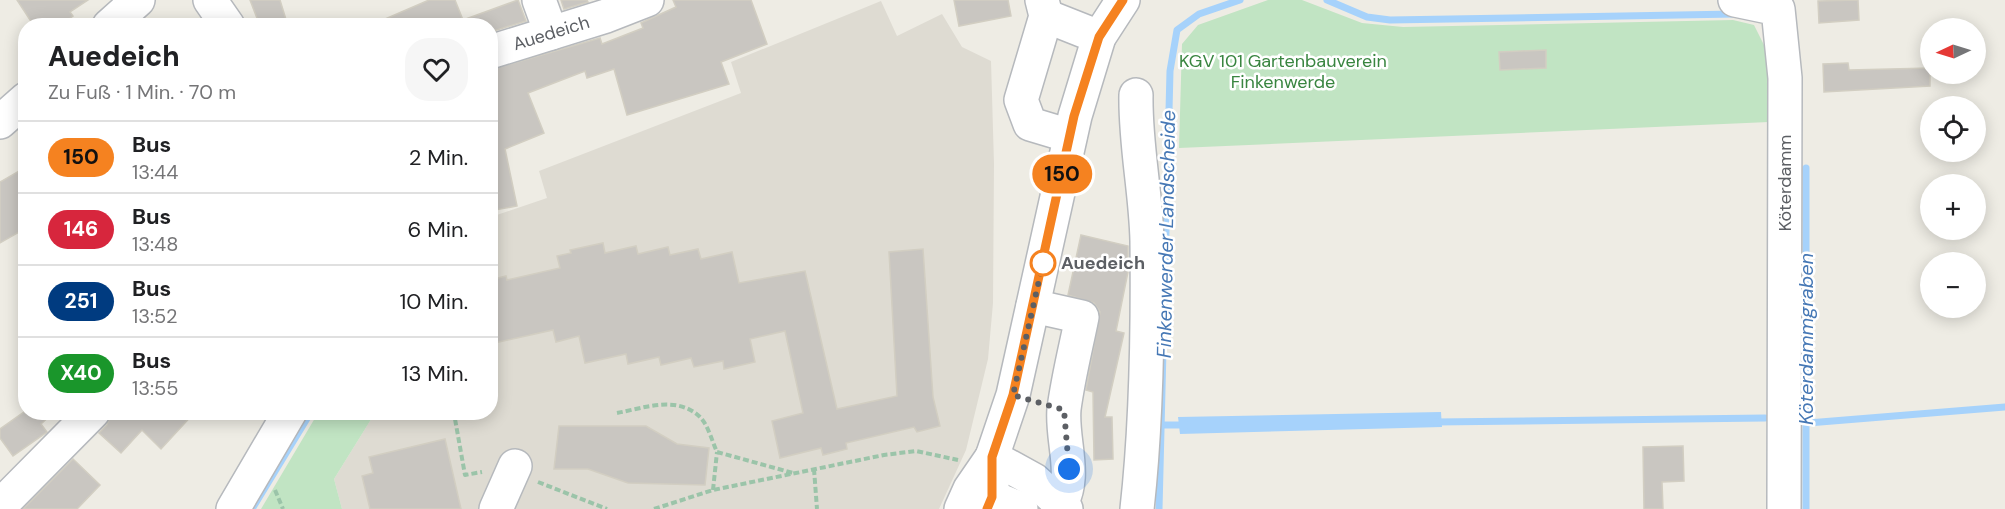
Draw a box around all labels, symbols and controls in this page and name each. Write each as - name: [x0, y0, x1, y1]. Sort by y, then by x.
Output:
- street label: Auedeich: [510, 10, 592, 56]
- north arrow: [1920, 18, 1986, 84]
- map controls: [1920, 18, 1986, 318]
- text: Auedeich: [48, 38, 180, 75]
- button: heart: [405, 38, 468, 101]
- park label: KGV 101 Gartenbauverein Finkenwerde: [1179, 49, 1387, 94]
- text: Zu Fuß · 1 Min. · 70 m: [48, 79, 236, 105]
- button: locate: [1920, 96, 1986, 162]
- water label: Finkenwerder Landscheide: [1151, 110, 1181, 358]
- text: Bus: [132, 130, 171, 159]
- street label: Köterdamm: [1773, 135, 1797, 231]
- text: 150: [63, 143, 99, 171]
- text: 2 Min.: [409, 143, 468, 172]
- line badge: 150: [1028, 154, 1096, 194]
- text: 13:44: [132, 159, 178, 185]
- text: 150: [1044, 160, 1080, 188]
- button: +: [1920, 174, 1986, 240]
- text: Bus: [132, 202, 171, 231]
- text: 146: [64, 215, 98, 243]
- text: 6 Min.: [408, 215, 468, 244]
- text: 13:48: [132, 231, 178, 257]
- marker: Auedeich: [1030, 250, 1056, 276]
- place label: Auedeich: [1061, 251, 1145, 275]
- button: −: [1920, 252, 1986, 318]
- water label: Köterdammgraben: [1793, 253, 1819, 425]
- text: Bus: [132, 274, 171, 303]
- text: 251: [65, 287, 97, 315]
- text: 10 Min.: [399, 287, 468, 316]
- text: 13:52: [132, 303, 177, 329]
- text: Bus: [132, 346, 171, 375]
- text: X40: [60, 359, 102, 387]
- text: 13 Min.: [402, 359, 468, 388]
- text: 13:55: [132, 375, 179, 401]
- your location: [1054, 454, 1084, 484]

